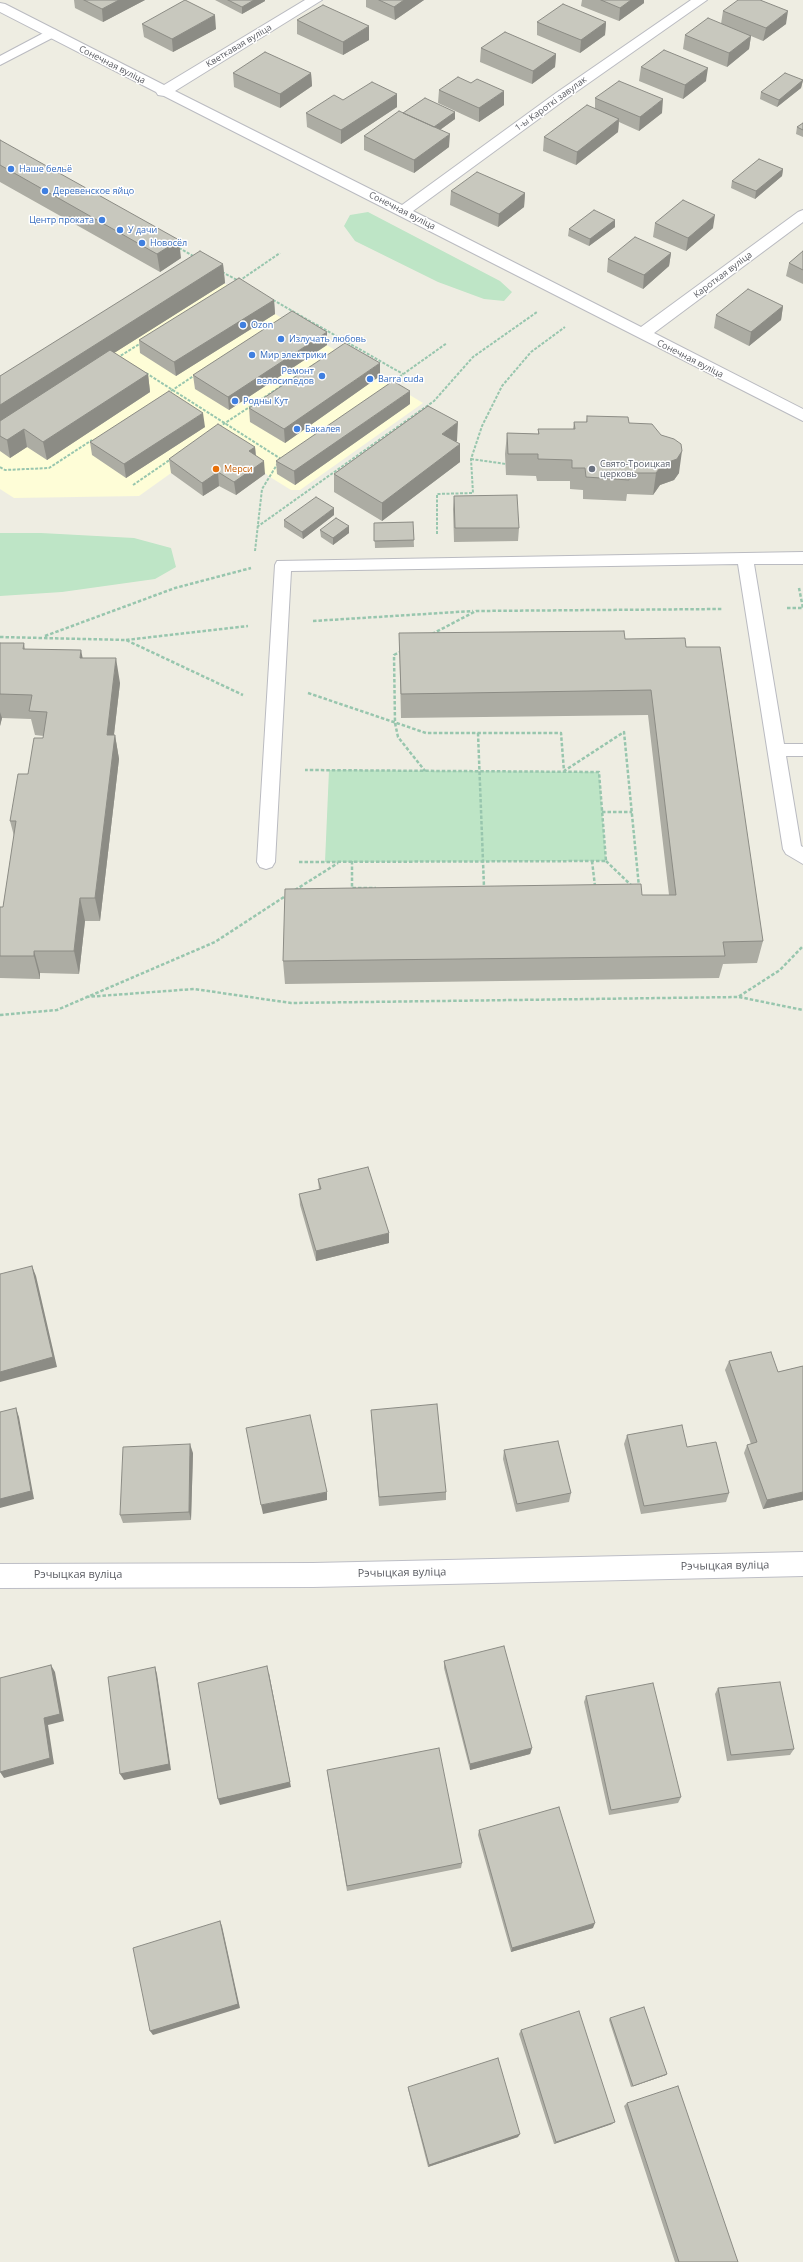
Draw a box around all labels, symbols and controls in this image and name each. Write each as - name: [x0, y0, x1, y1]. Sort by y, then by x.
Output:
- street label: Кветкавая вуліца: [204, 22, 274, 70]
- street label: Сонечная вуліца: [77, 44, 147, 86]
- street label: 1-ы Кароткі завулак: [513, 74, 589, 134]
- marker: Наше бельё: [6, 164, 16, 174]
- place label: Наше бельё: [19, 164, 72, 174]
- marker: Деревенское яйцо: [40, 186, 50, 196]
- place label: Деревенское яйцо: [53, 186, 134, 196]
- street label: Сонечная вуліца: [367, 190, 437, 232]
- place label: Центр проката: [29, 215, 94, 225]
- marker: Центр проката: [97, 215, 107, 225]
- marker: У дачи: [115, 225, 125, 235]
- place label: У дачи: [128, 225, 157, 235]
- marker: Новосёл: [137, 238, 147, 248]
- place label: Новосёл: [150, 238, 187, 248]
- street label: Кароткая вуліца: [692, 250, 754, 300]
- marker: Ozon: [238, 320, 248, 330]
- place label: Ozon: [251, 320, 273, 330]
- marker: Излучать любовь: [276, 334, 286, 344]
- place label: Излучать любовь: [289, 334, 366, 344]
- street label: Сонечная вуліца: [655, 338, 725, 380]
- marker: Мир электрики: [247, 350, 257, 360]
- place label: Мир электрики: [260, 350, 327, 360]
- place label: Ремонт велосипедов: [257, 366, 314, 387]
- marker: Ремонт велосипедов: [317, 371, 327, 381]
- marker: Barra cuda: [365, 374, 375, 384]
- place label: Barra cuda: [378, 374, 424, 384]
- marker: Родны Кут: [230, 396, 240, 406]
- place label: Родны Кут: [243, 396, 288, 406]
- marker: Бакалея: [292, 424, 302, 434]
- place label: Бакалея: [305, 424, 340, 434]
- place label: Свято-Троицкая церковь: [600, 459, 670, 480]
- marker: Мерси: [211, 464, 221, 474]
- place label: Мерси: [224, 464, 253, 474]
- marker: Свято-Троицкая церковь: [587, 464, 597, 474]
- street label: Рэчыцкая вуліца: [681, 1559, 769, 1573]
- street label: Рэчыцкая вуліца: [358, 1566, 446, 1580]
- street label: Рэчыцкая вуліца: [34, 1568, 122, 1582]

